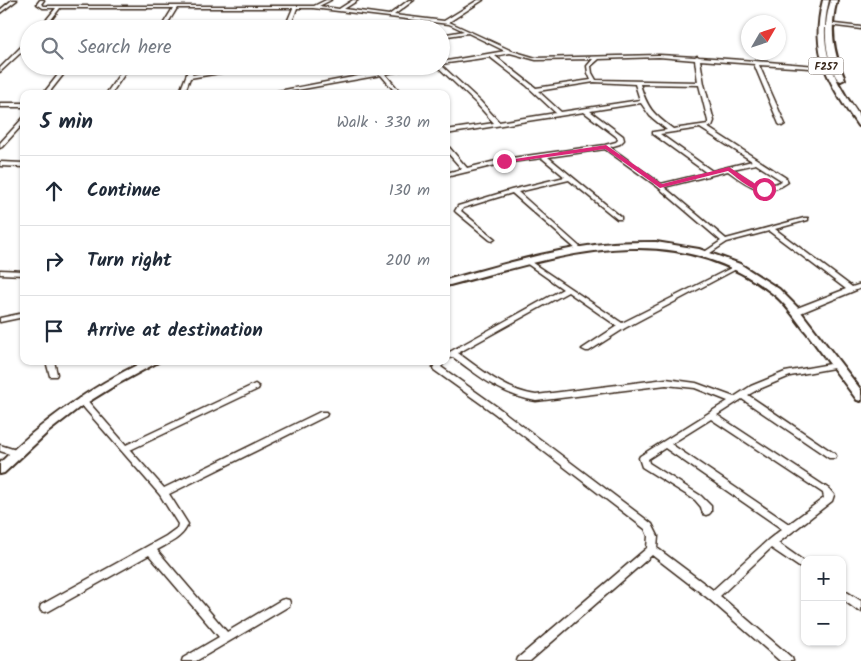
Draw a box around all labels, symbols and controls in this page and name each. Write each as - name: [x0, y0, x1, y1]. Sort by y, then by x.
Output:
- north arrow: [741, 15, 786, 60]
- search box: [20, 20, 450, 75]
- text: Search here: [78, 33, 172, 63]
- icon: search: [38, 34, 66, 62]
- road number: F257: [808, 58, 844, 74]
- text: 5 min: [40, 106, 93, 139]
- text: Walk · 330 m: [337, 110, 430, 135]
- route end: [493, 150, 516, 173]
- text: Continue: [87, 176, 160, 206]
- icon: ahead: [40, 177, 68, 205]
- text: 130 m: [389, 178, 430, 203]
- route start: [753, 178, 776, 201]
- text: Turn right: [87, 246, 172, 276]
- icon: right: [40, 247, 68, 275]
- text: 200 m: [386, 248, 430, 273]
- text: Arrive at destination: [87, 316, 263, 346]
- icon: arrive: [40, 317, 68, 345]
- map controls: [801, 556, 846, 646]
- button: +: [801, 556, 846, 601]
- button: −: [801, 601, 846, 646]

